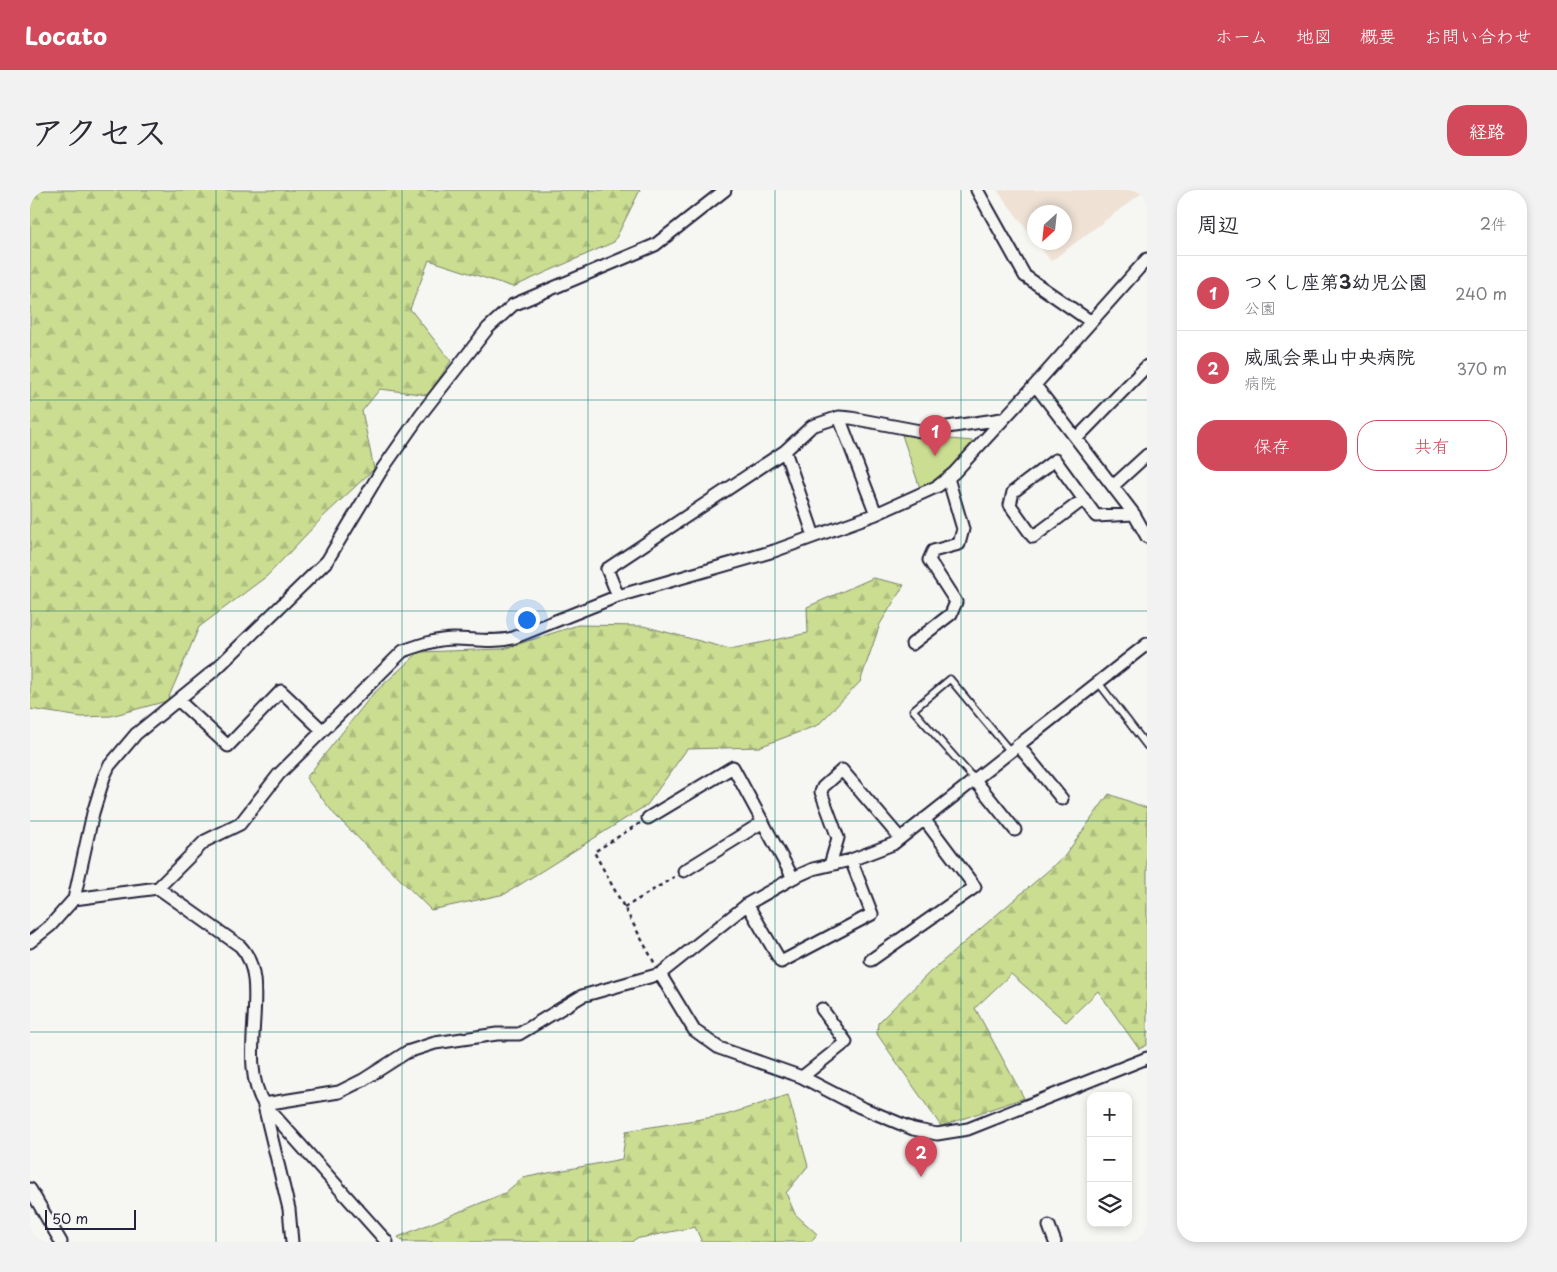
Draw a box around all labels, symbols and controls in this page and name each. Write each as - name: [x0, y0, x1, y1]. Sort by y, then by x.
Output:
- text: Locato: [25, 17, 107, 53]
- text: ホーム: [1215, 22, 1268, 49]
- text: 地図: [1296, 22, 1332, 49]
- text: 概要: [1360, 22, 1396, 49]
- text: お問い合わせ: [1424, 22, 1532, 49]
- text: アクセス: [30, 104, 168, 157]
- button: 経路: [1447, 105, 1527, 156]
- north arrow: [1027, 205, 1072, 250]
- text: 周辺: [1197, 207, 1239, 239]
- text: 2件: [1480, 211, 1507, 235]
- text: つくし座第3幼児公園: [1244, 267, 1427, 295]
- text: 1: [1209, 281, 1217, 305]
- text: 240 m: [1455, 281, 1507, 305]
- text: 公園: [1244, 295, 1276, 319]
- text: 威風会栗山中央病院: [1244, 342, 1415, 370]
- text: 2: [1207, 356, 1219, 380]
- text: 370 m: [1457, 356, 1507, 380]
- text: 病院: [1244, 370, 1276, 394]
- pin: 1: [919, 415, 951, 456]
- button: 保存: [1197, 420, 1347, 471]
- button: 共有: [1357, 420, 1507, 471]
- your location: [514, 607, 540, 633]
- map controls: [1087, 1092, 1132, 1227]
- button: +: [1087, 1092, 1132, 1137]
- pin: 2: [905, 1136, 937, 1177]
- button: −: [1087, 1137, 1132, 1182]
- button: layers: [1087, 1182, 1132, 1227]
- scale bar: [45, 1207, 136, 1230]
- text: 50 m: [52, 1208, 88, 1229]

